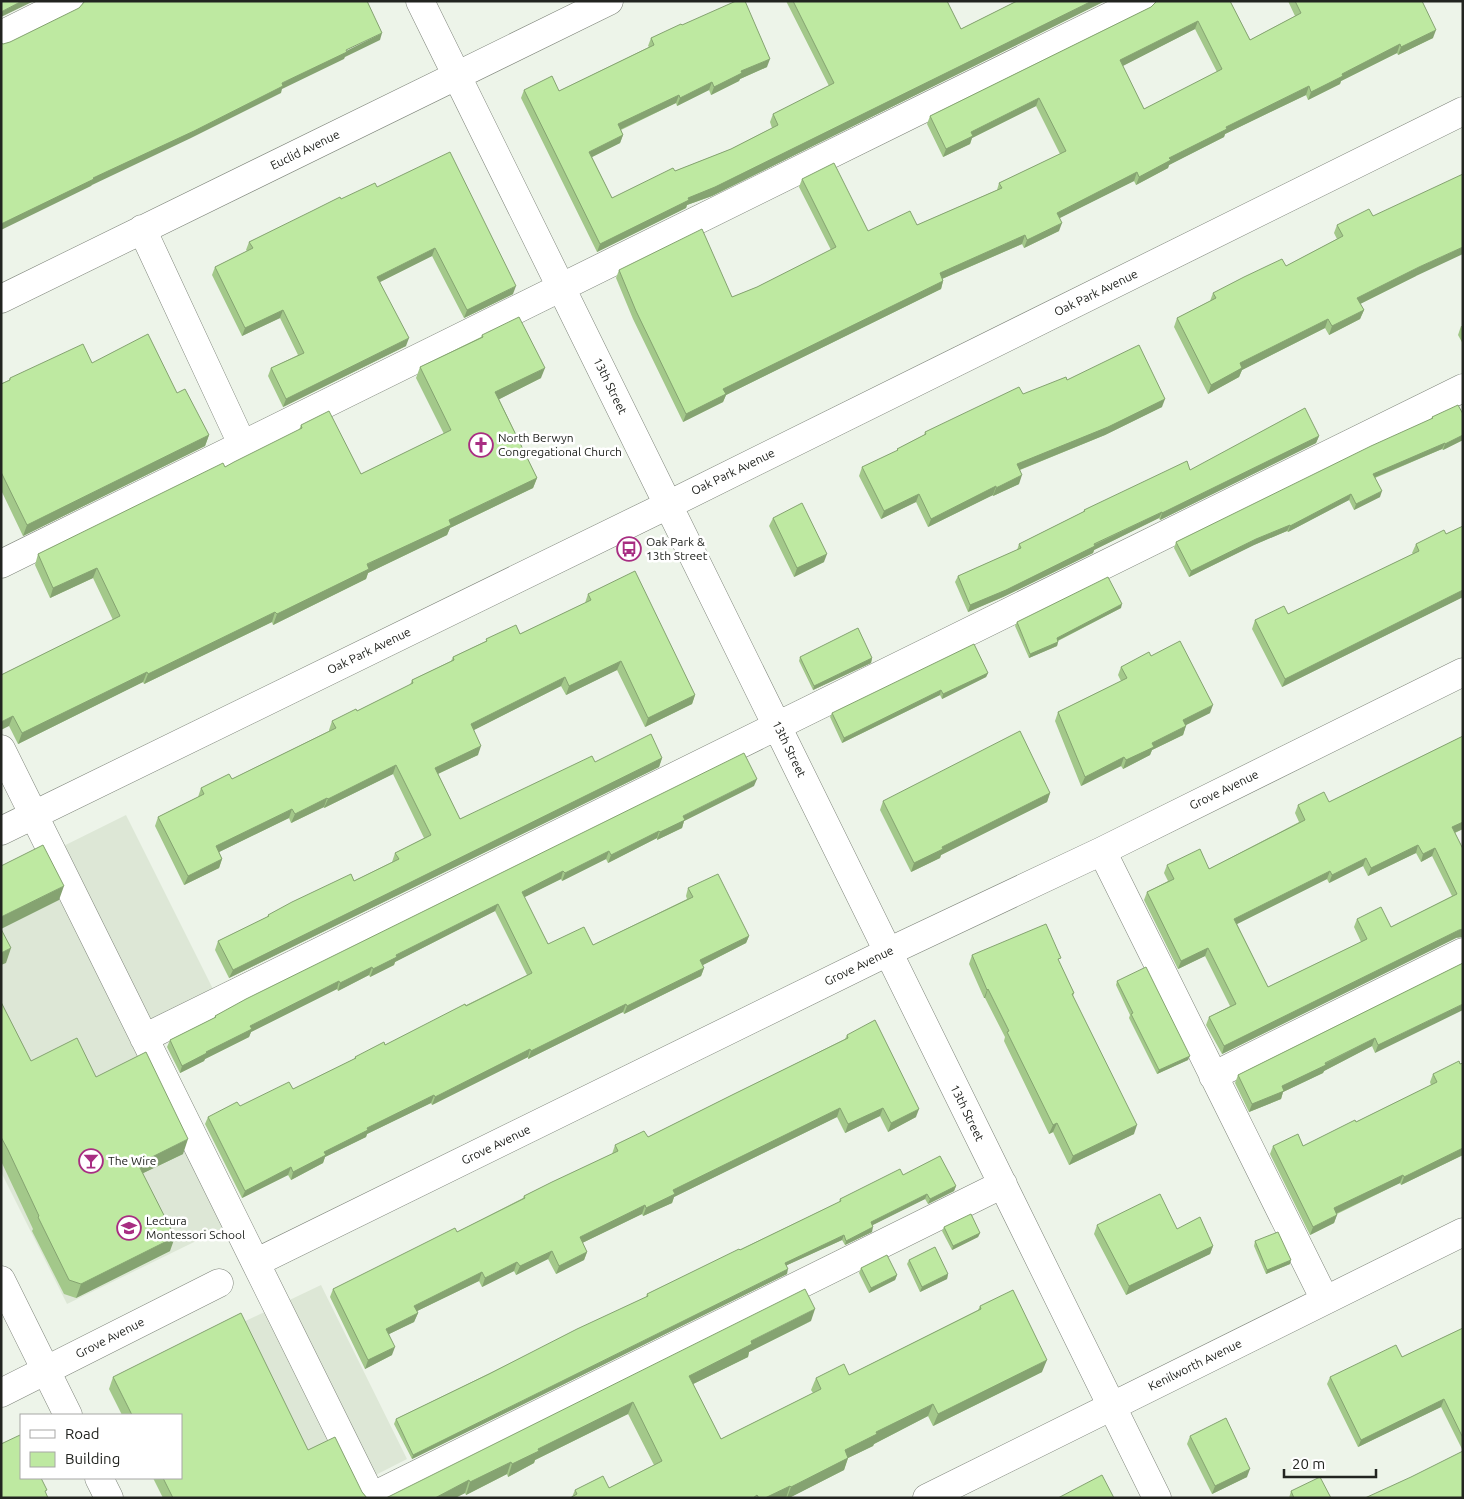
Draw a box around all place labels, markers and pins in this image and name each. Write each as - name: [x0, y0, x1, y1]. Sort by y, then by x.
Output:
- place label: North Berwyn Congregational Church: [498, 431, 622, 458]
- church icon: North Berwyn Congregational Church: [468, 432, 494, 458]
- place label: Oak Park & 13th Street: [646, 535, 708, 562]
- bus stop icon: Oak Park & 13th Street: [616, 536, 642, 562]
- bar icon: The Wire: [78, 1148, 104, 1174]
- place label: The Wire: [108, 1154, 156, 1167]
- place label: Lectura Montessori School: [146, 1214, 245, 1241]
- school or university icon: Lectura Montessori School: [116, 1215, 142, 1241]

